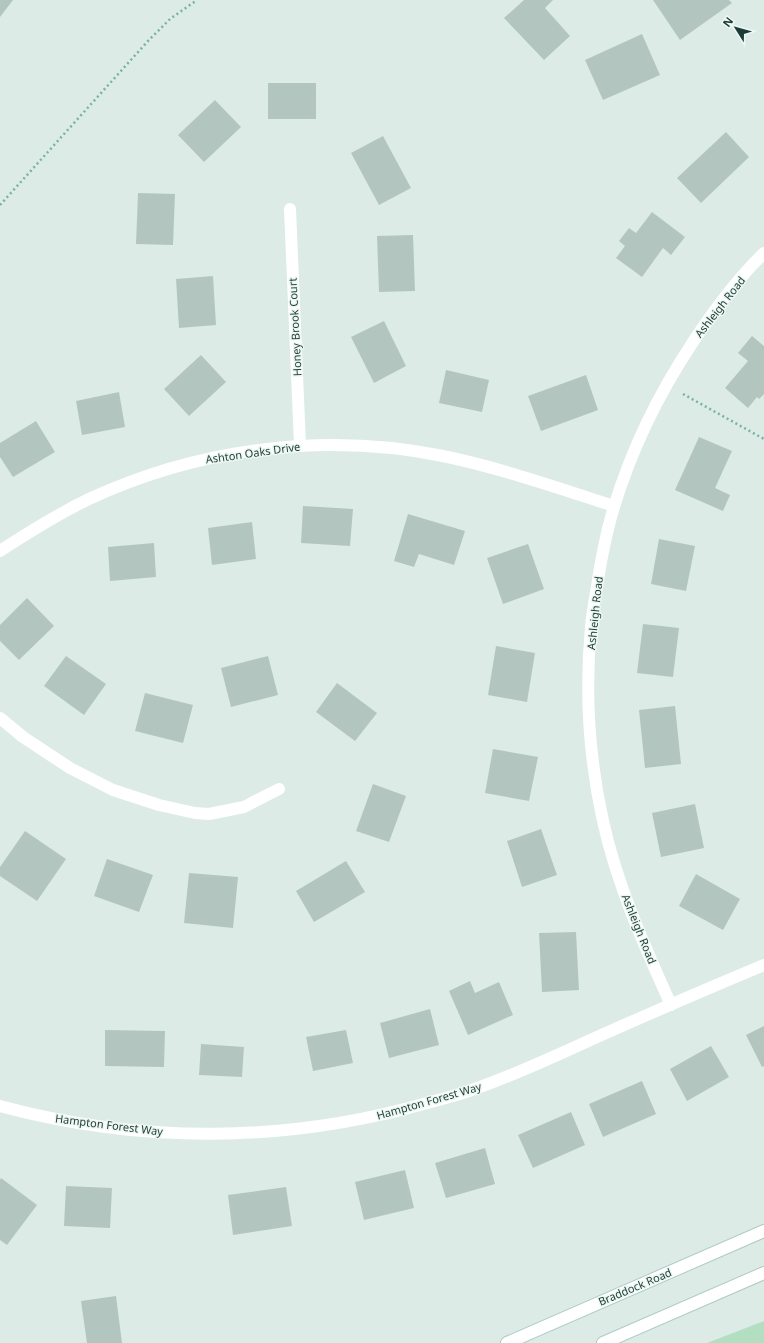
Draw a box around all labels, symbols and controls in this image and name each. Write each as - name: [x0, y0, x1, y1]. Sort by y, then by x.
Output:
- north arrow: [716, 8, 756, 48]
- text: N: [719, 14, 736, 30]
- street label: Ashleigh Road: [691, 273, 748, 340]
- street label: Honey Brook Court: [284, 277, 305, 377]
- street label: Ashton Oaks Drive: [205, 438, 301, 467]
- street label: Ashleigh Road: [583, 575, 606, 650]
- street label: Ashleigh Road: [619, 892, 660, 966]
- street label: Hampton Forest Way: [375, 1078, 483, 1123]
- street label: Hampton Forest Way: [54, 1110, 164, 1139]
- street label: Braddock Road: [596, 1264, 674, 1309]

